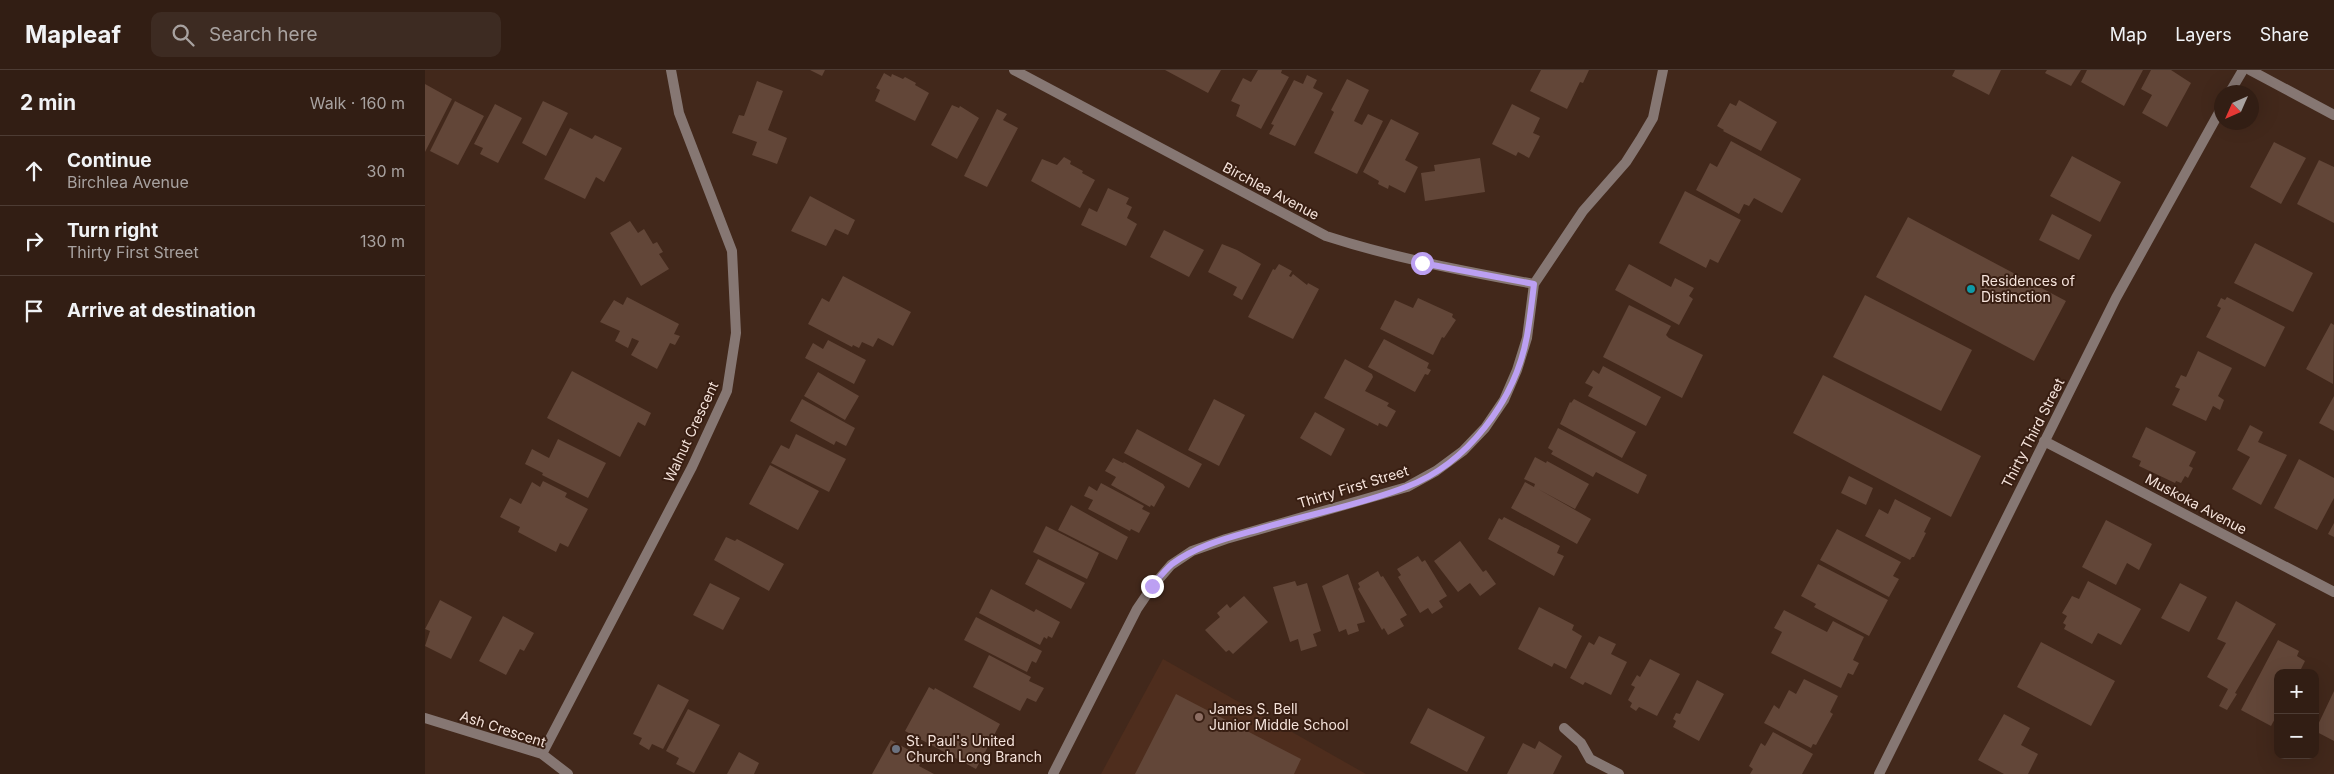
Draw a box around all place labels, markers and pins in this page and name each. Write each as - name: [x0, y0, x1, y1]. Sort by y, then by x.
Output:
- place label: Residences of Distinction: [1981, 272, 2075, 305]
- marker: Residences of Distinction: [1965, 283, 1977, 295]
- place label: James S. Bell Junior Middle School: [1209, 700, 1349, 733]
- marker: James S. Bell Junior Middle School: [1193, 711, 1205, 723]
- place label: St. Paul's United Church Long Branch: [906, 732, 1042, 765]
- marker: St. Paul's United Church Long Branch: [890, 743, 902, 755]

